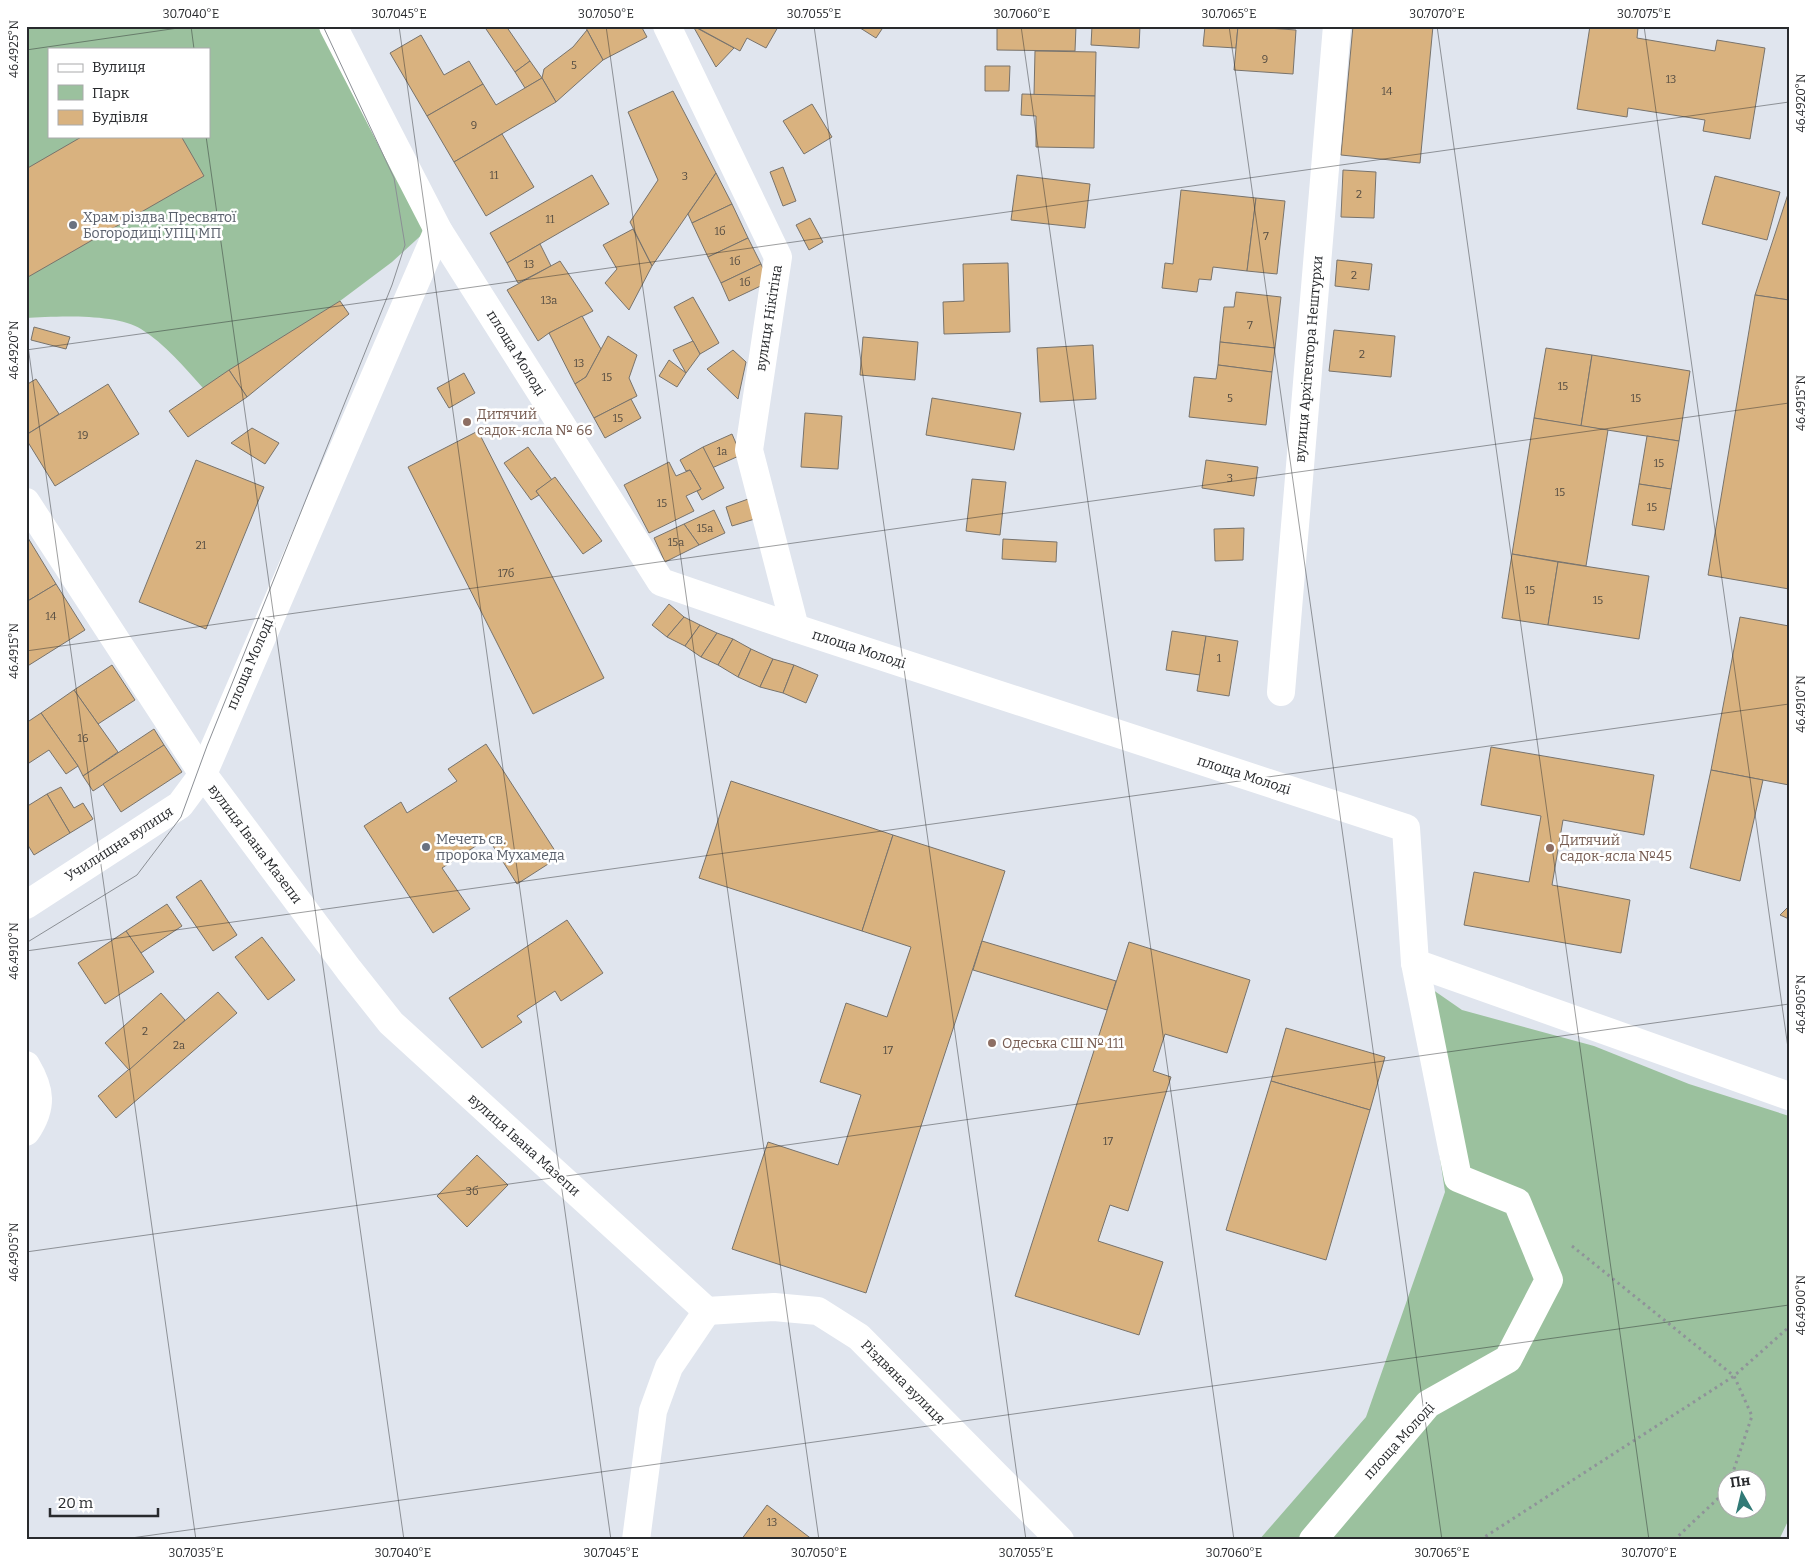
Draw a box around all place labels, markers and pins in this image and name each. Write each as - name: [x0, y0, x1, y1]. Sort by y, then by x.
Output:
- place label: Храм різдва Пресвятої Богородиці УПЦ МП: [83, 209, 236, 242]
- marker: Храм різдва Пресвятої Богородиці УПЦ МП: [67, 219, 79, 231]
- place label: Дитячий садок-ясла № 66: [477, 406, 592, 439]
- marker: Дитячий садок-ясла № 66: [461, 416, 473, 428]
- place label: Мечеть св. пророка Мухамеда: [436, 831, 565, 864]
- place label: Дитячий садок-ясла №45: [1560, 832, 1672, 865]
- marker: Мечеть св. пророка Мухамеда: [420, 841, 432, 853]
- marker: Дитячий садок-ясла №45: [1544, 842, 1556, 854]
- place label: Одеська СШ № 111: [1002, 1035, 1124, 1052]
- marker: Одеська СШ № 111: [986, 1037, 998, 1049]

